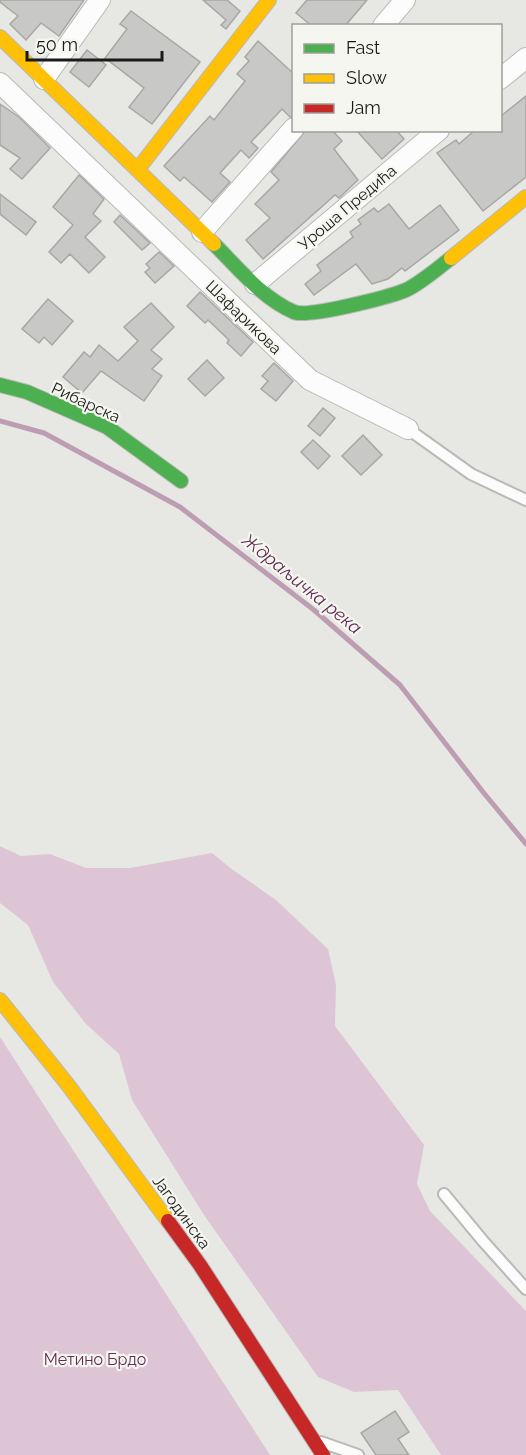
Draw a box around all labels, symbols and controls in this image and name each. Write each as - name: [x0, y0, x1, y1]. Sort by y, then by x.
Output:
- scale bar: [27, 24, 162, 62]
- legend: [292, 24, 502, 132]
- text: 50 m: [36, 34, 78, 55]
- text: Fast: [346, 37, 380, 58]
- text: Slow: [346, 67, 387, 88]
- text: Jam: [346, 97, 381, 118]
- street label: Уроша Предића: [294, 161, 400, 254]
- street label: Шафарикова: [202, 277, 285, 358]
- street label: Рибарска: [48, 378, 123, 427]
- water label: Ждраљичка река: [238, 529, 366, 638]
- street label: Јагодинска: [149, 1172, 215, 1253]
- park label: Метино Брдо: [44, 1350, 146, 1369]

